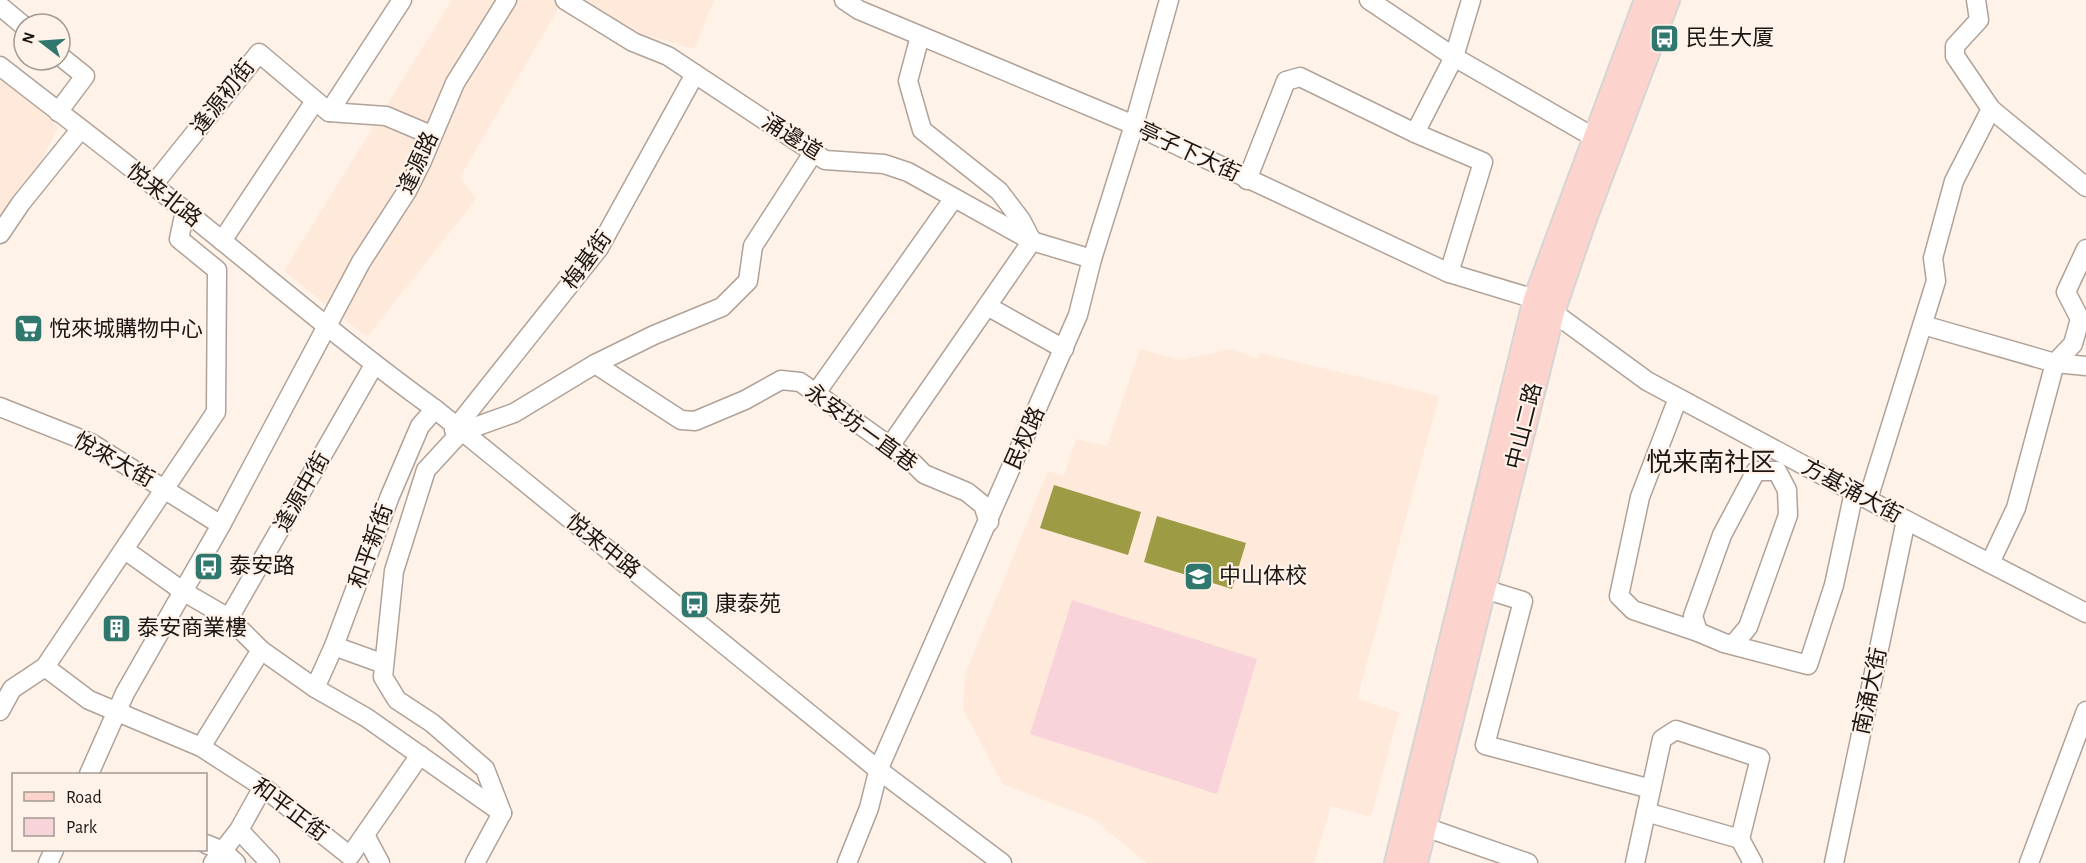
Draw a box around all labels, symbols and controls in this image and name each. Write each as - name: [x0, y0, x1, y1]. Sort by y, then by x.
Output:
- north arrow: [12, 12, 72, 72]
- bus stop icon: 民生大厦: [1649, 22, 1681, 54]
- place label: 民生大厦: [1686, 26, 1774, 49]
- text: N: [19, 30, 38, 46]
- street label: 逢源初街: [186, 55, 259, 138]
- street label: 涌邊道: [758, 109, 826, 164]
- street label: 亭子下大街: [1134, 118, 1244, 185]
- street label: 逢源路: [393, 128, 442, 198]
- street label: 悦来北路: [123, 158, 206, 231]
- street label: 梅基街: [558, 226, 615, 293]
- supermarket icon: 悅來城購物中心: [12, 313, 44, 345]
- place label: 悅來城購物中心: [49, 317, 203, 340]
- street label: 永安坊一直巷: [801, 379, 921, 476]
- street label: 中山二路: [1502, 380, 1545, 471]
- street label: 民权路: [1001, 403, 1048, 473]
- street label: 悅來大街: [70, 428, 158, 491]
- street label: 逢源中街: [270, 448, 334, 536]
- district label: 悦来南社区: [1646, 448, 1776, 476]
- street label: 方基涌大街: [1798, 455, 1906, 527]
- street label: 和平新街: [345, 501, 396, 591]
- street label: 悦来中路: [562, 509, 645, 582]
- bus stop icon: 泰安路: [192, 550, 224, 582]
- place label: 泰安路: [229, 554, 295, 577]
- school or university icon: 中山体校: [1182, 560, 1214, 592]
- place label: 中山体校: [1219, 564, 1307, 587]
- bus stop icon: 康泰苑: [678, 588, 710, 620]
- place label: 康泰苑: [715, 592, 781, 615]
- building icon: 泰安商業樓: [100, 612, 132, 644]
- place label: 泰安商業樓: [137, 616, 247, 639]
- street label: 南涌大街: [1849, 645, 1890, 736]
- legend: [12, 773, 207, 851]
- street label: 和平正街: [248, 774, 332, 845]
- text: Road: [66, 789, 102, 807]
- text: Park: [66, 819, 98, 837]

